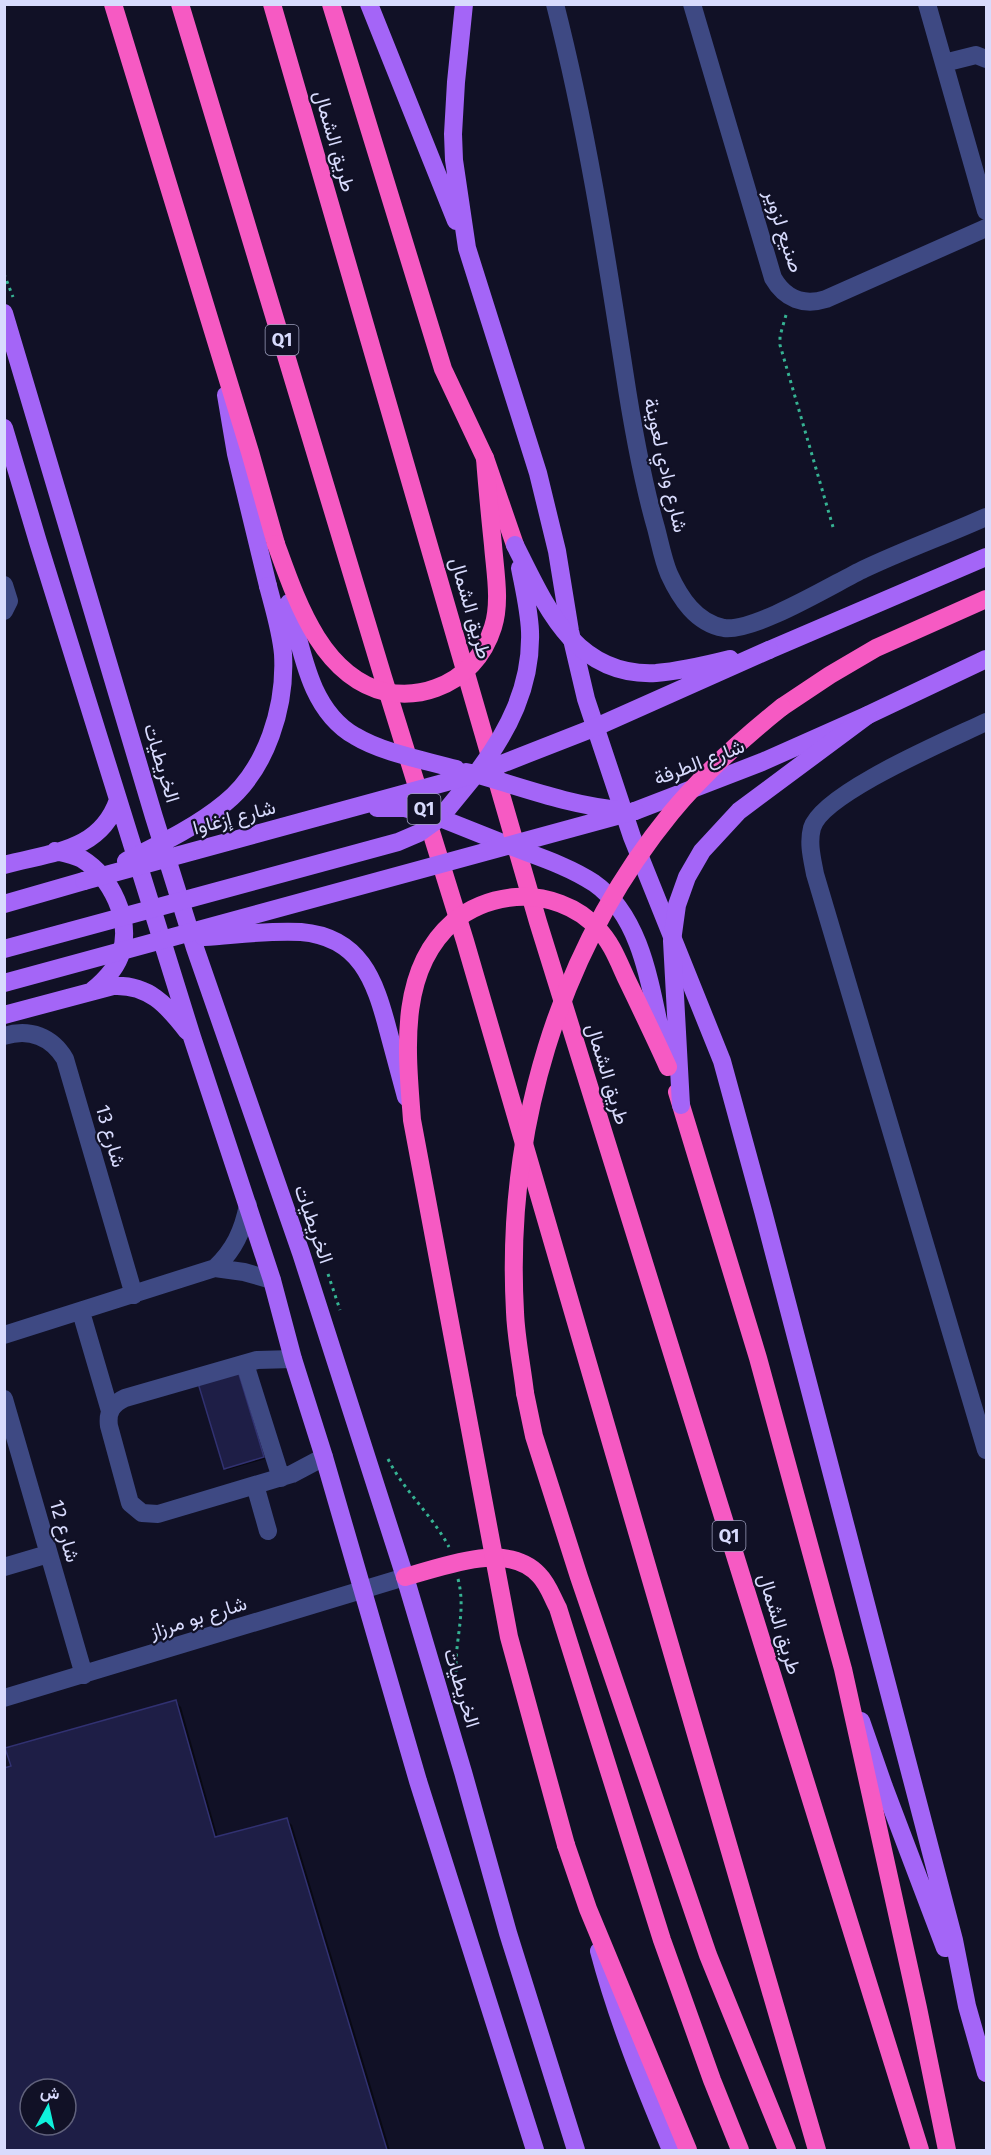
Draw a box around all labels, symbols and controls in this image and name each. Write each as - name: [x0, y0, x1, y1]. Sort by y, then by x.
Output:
- street label: طريق الشمال: [308, 87, 361, 195]
- street label: صنيع لزوير: [757, 186, 809, 276]
- road number: Q1: [266, 325, 298, 355]
- street label: شارع وادي لعوينة: [634, 395, 693, 536]
- street label: طريق الشمال: [444, 554, 497, 662]
- street label: الخريطيات: [138, 721, 185, 806]
- street label: شارع الطرفة: [650, 734, 749, 792]
- street label: شارع إزغاوا: [190, 794, 279, 841]
- road number: Q1: [408, 794, 440, 824]
- street label: طريق الشمال: [580, 1021, 635, 1128]
- street label: شارع 13: [89, 1102, 131, 1171]
- street label: الخريطيات: [288, 1182, 339, 1267]
- street label: شارع 12: [43, 1497, 85, 1566]
- road number: Q1: [712, 1521, 746, 1551]
- street label: طريق الشمال: [752, 1571, 807, 1678]
- street label: شارع بو مرزاز: [145, 1591, 250, 1645]
- street label: الخريطيات: [438, 1646, 485, 1731]
- north arrow: [18, 2077, 78, 2137]
- text: ش: [39, 2082, 61, 2103]

